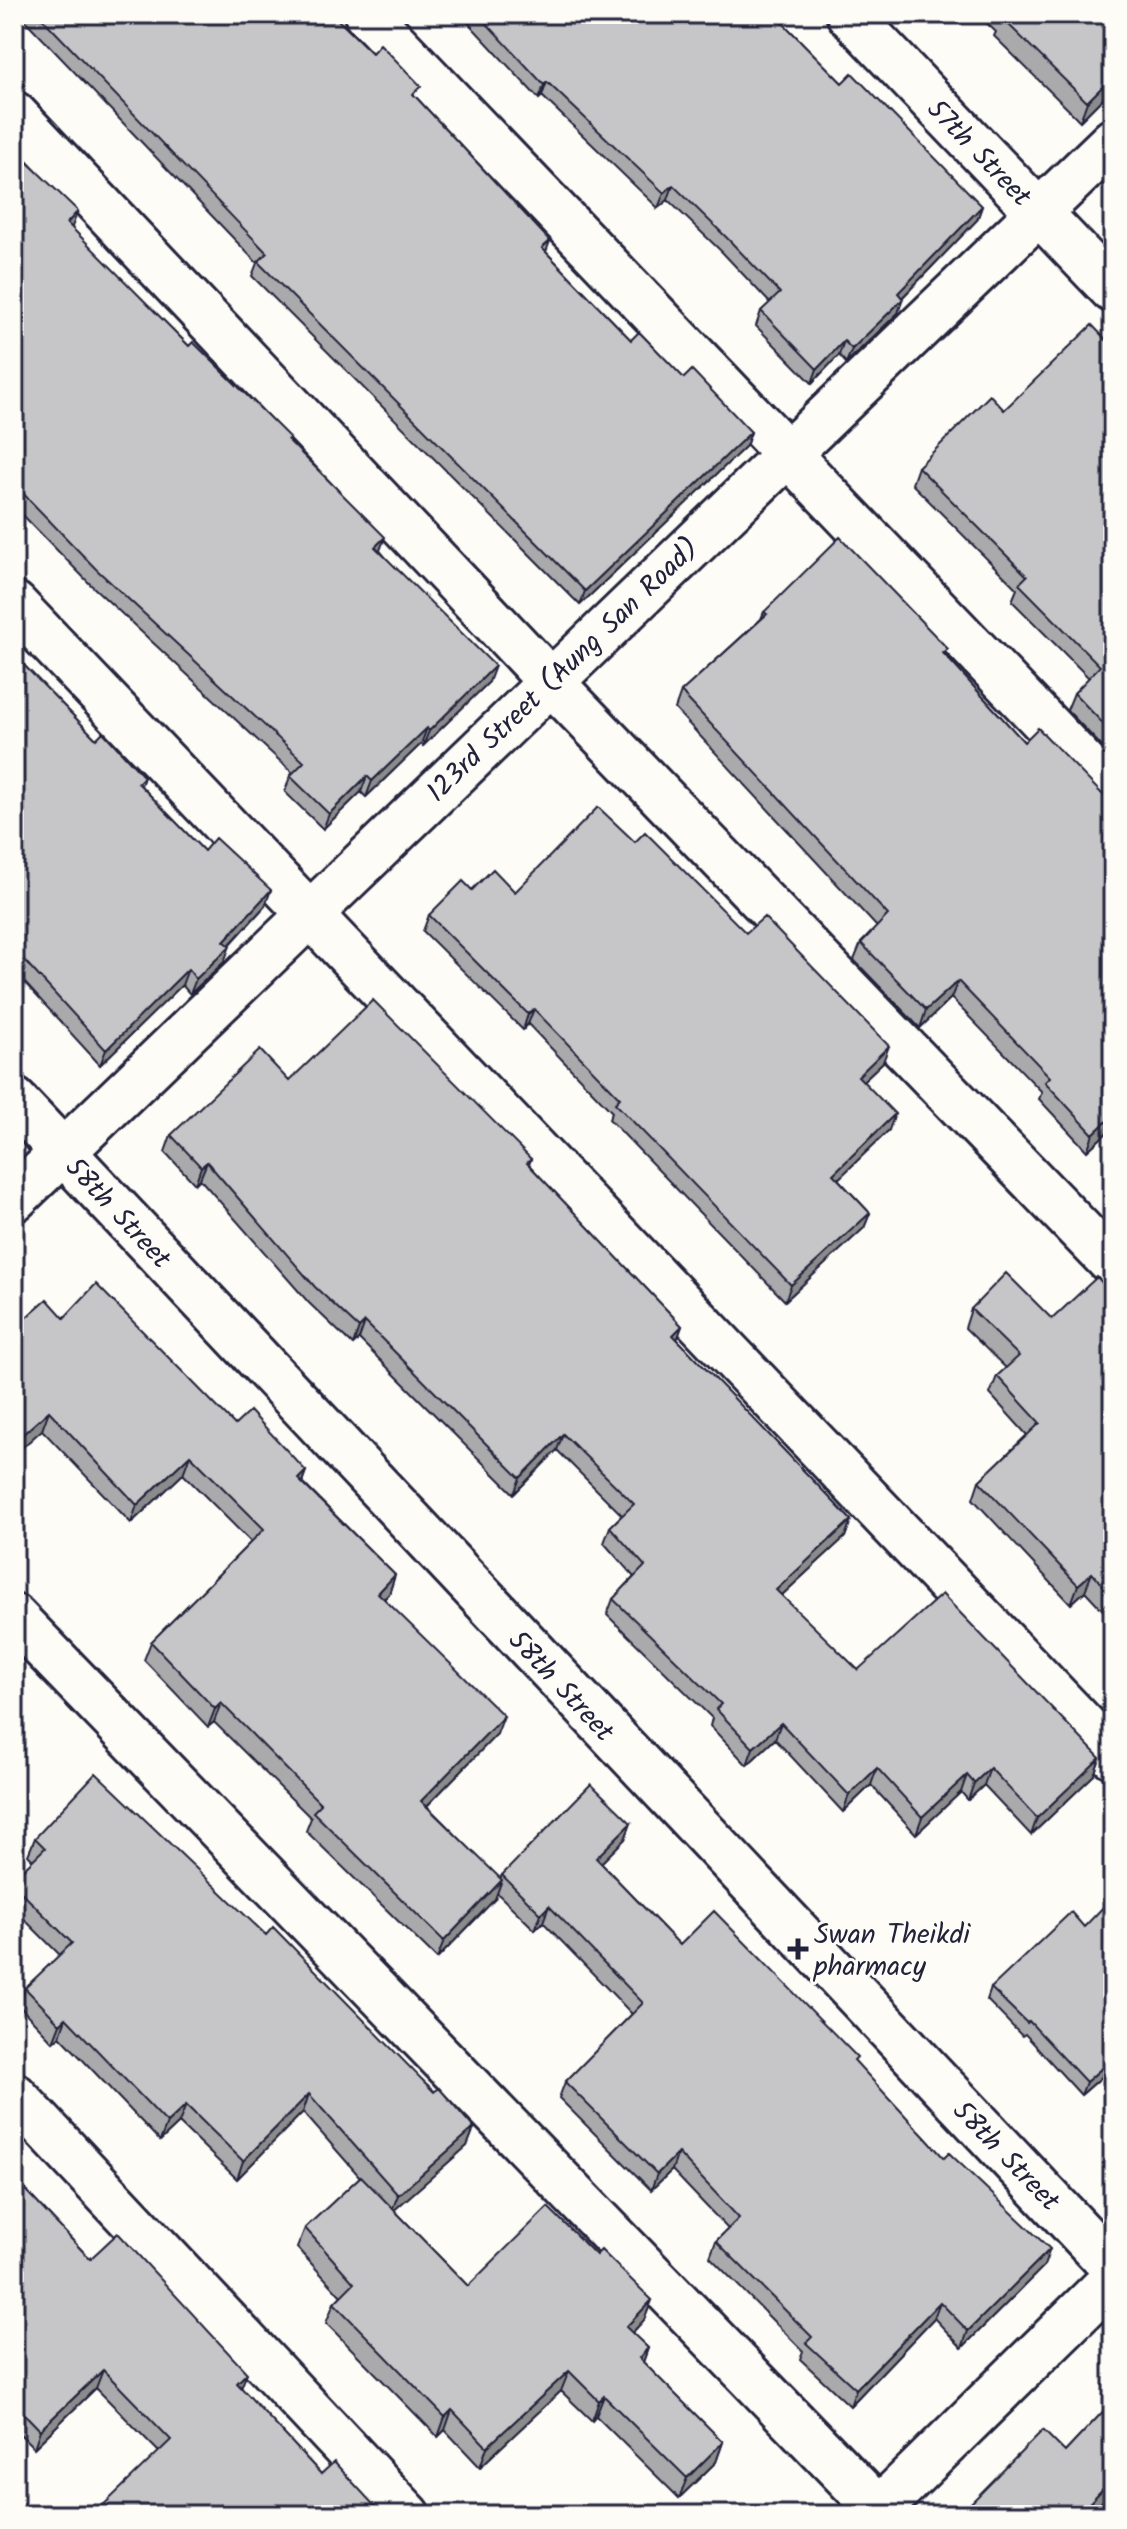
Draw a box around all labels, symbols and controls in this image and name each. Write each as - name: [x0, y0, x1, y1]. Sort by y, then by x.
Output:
- street label: 57th Street: [915, 89, 1042, 219]
- street label: 123rd Street (Aung San Road): [417, 528, 711, 814]
- street label: 58th Street: [53, 1147, 182, 1281]
- street label: 58th Street: [496, 1620, 625, 1754]
- place label: Swan Theikdi pharmacy: [812, 1913, 971, 1990]
- marker: Swan Theikdi pharmacy: [789, 1940, 807, 1958]
- street label: 58th Street: [940, 2091, 1071, 2224]

